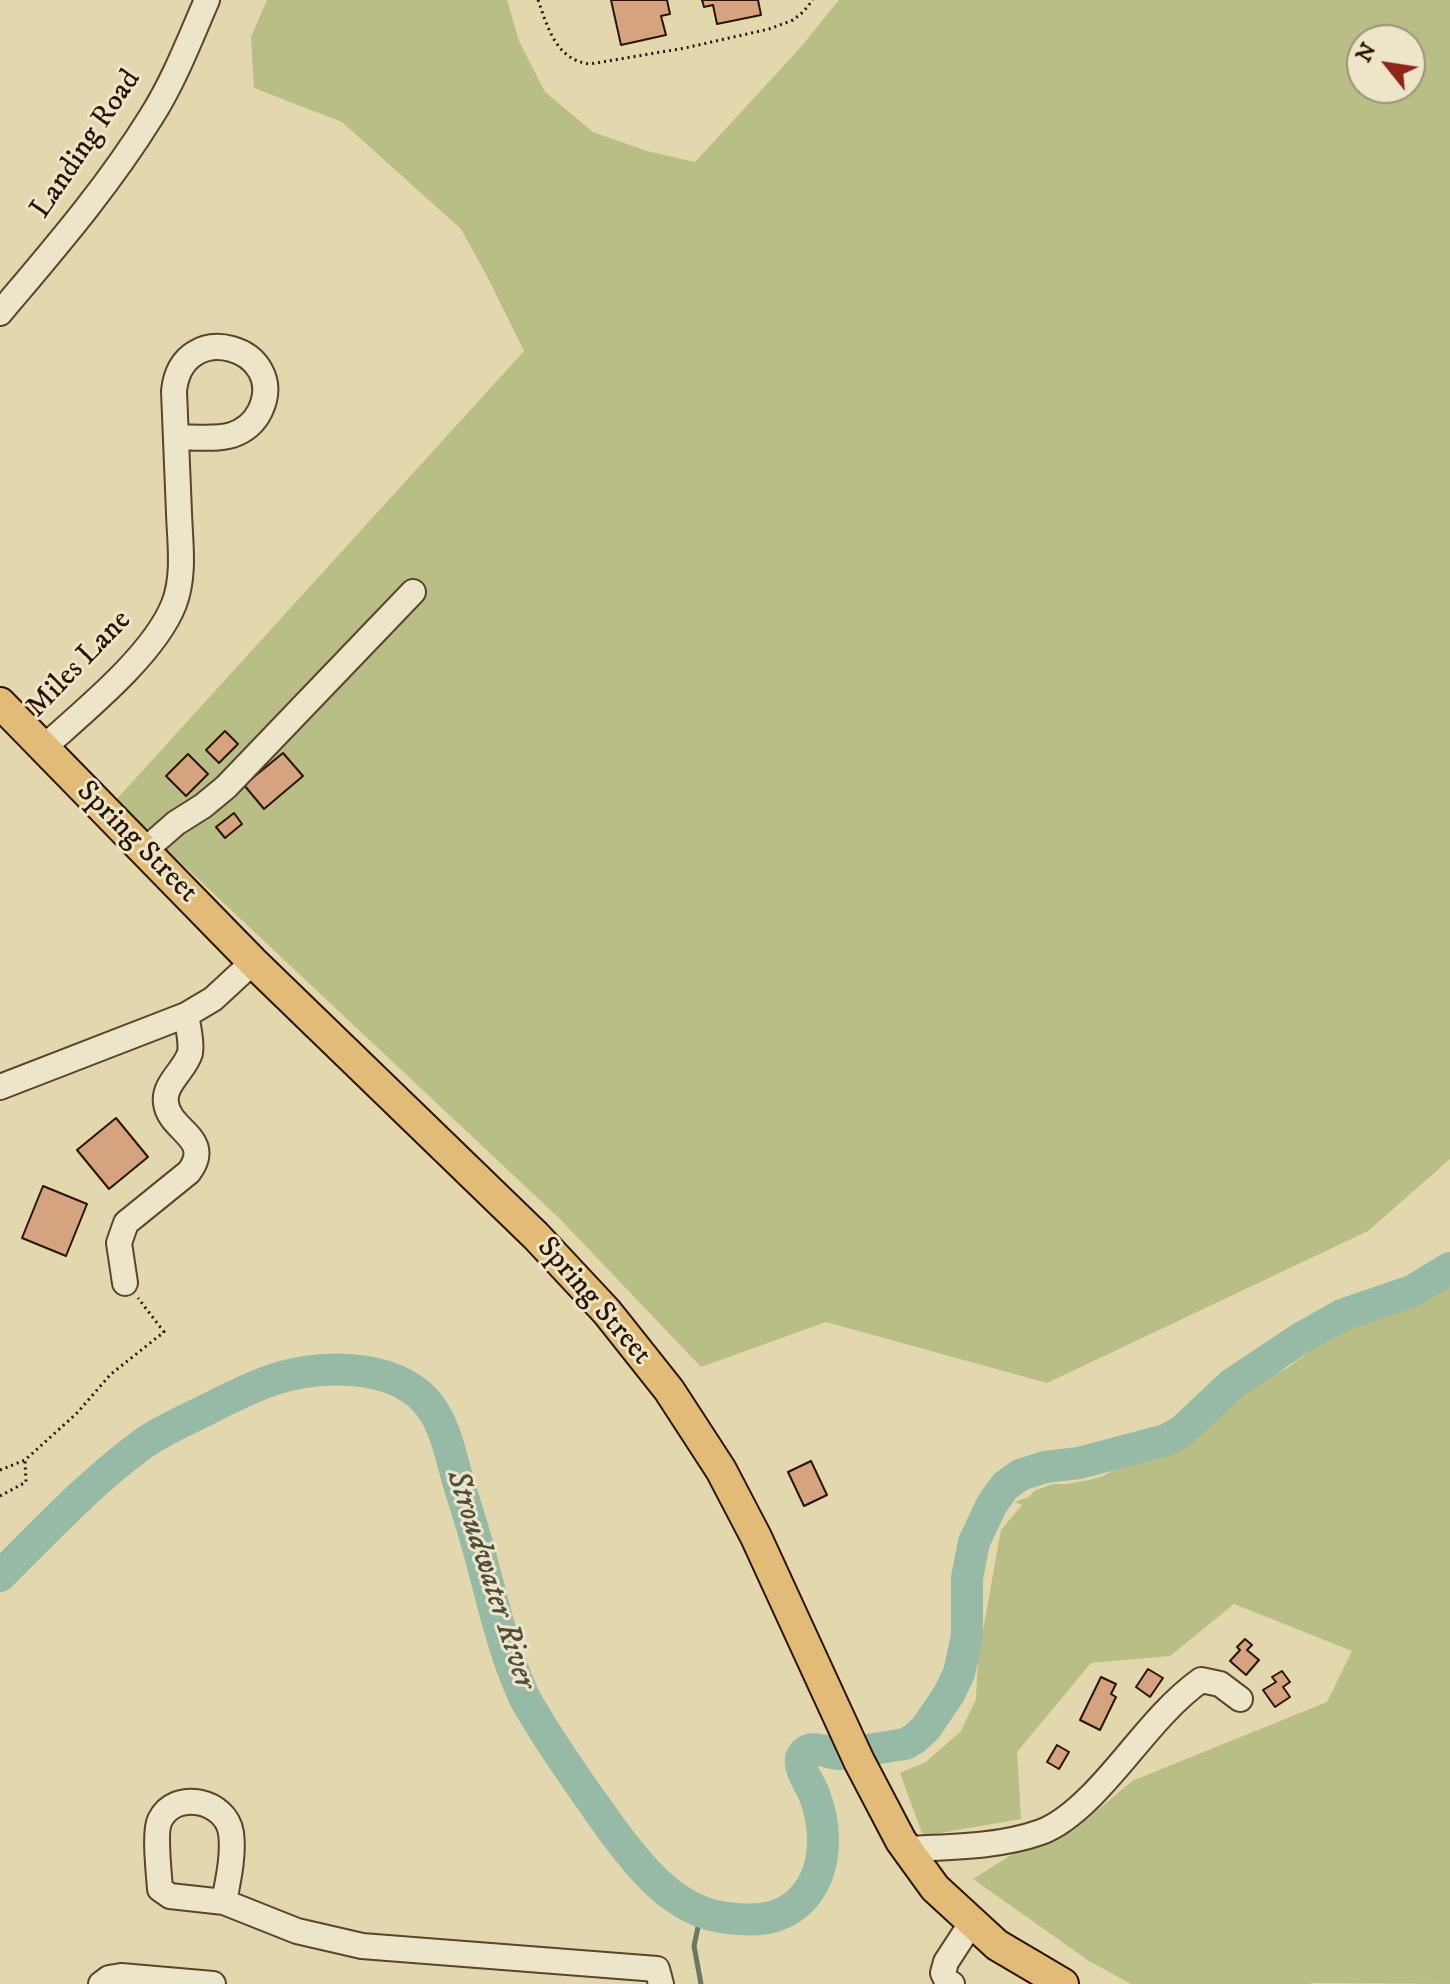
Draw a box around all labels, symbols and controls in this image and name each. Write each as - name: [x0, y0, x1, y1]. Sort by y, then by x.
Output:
- north arrow: [1346, 24, 1426, 104]
- text: N: [1350, 38, 1383, 67]
- street label: Landing Road: [24, 64, 150, 226]
- street label: Miles Lane: [20, 604, 140, 726]
- street label: Spring Street: [68, 775, 204, 911]
- street label: Spring Street: [528, 1231, 658, 1373]
- water label: Stroudwater River: [436, 1466, 542, 1694]

